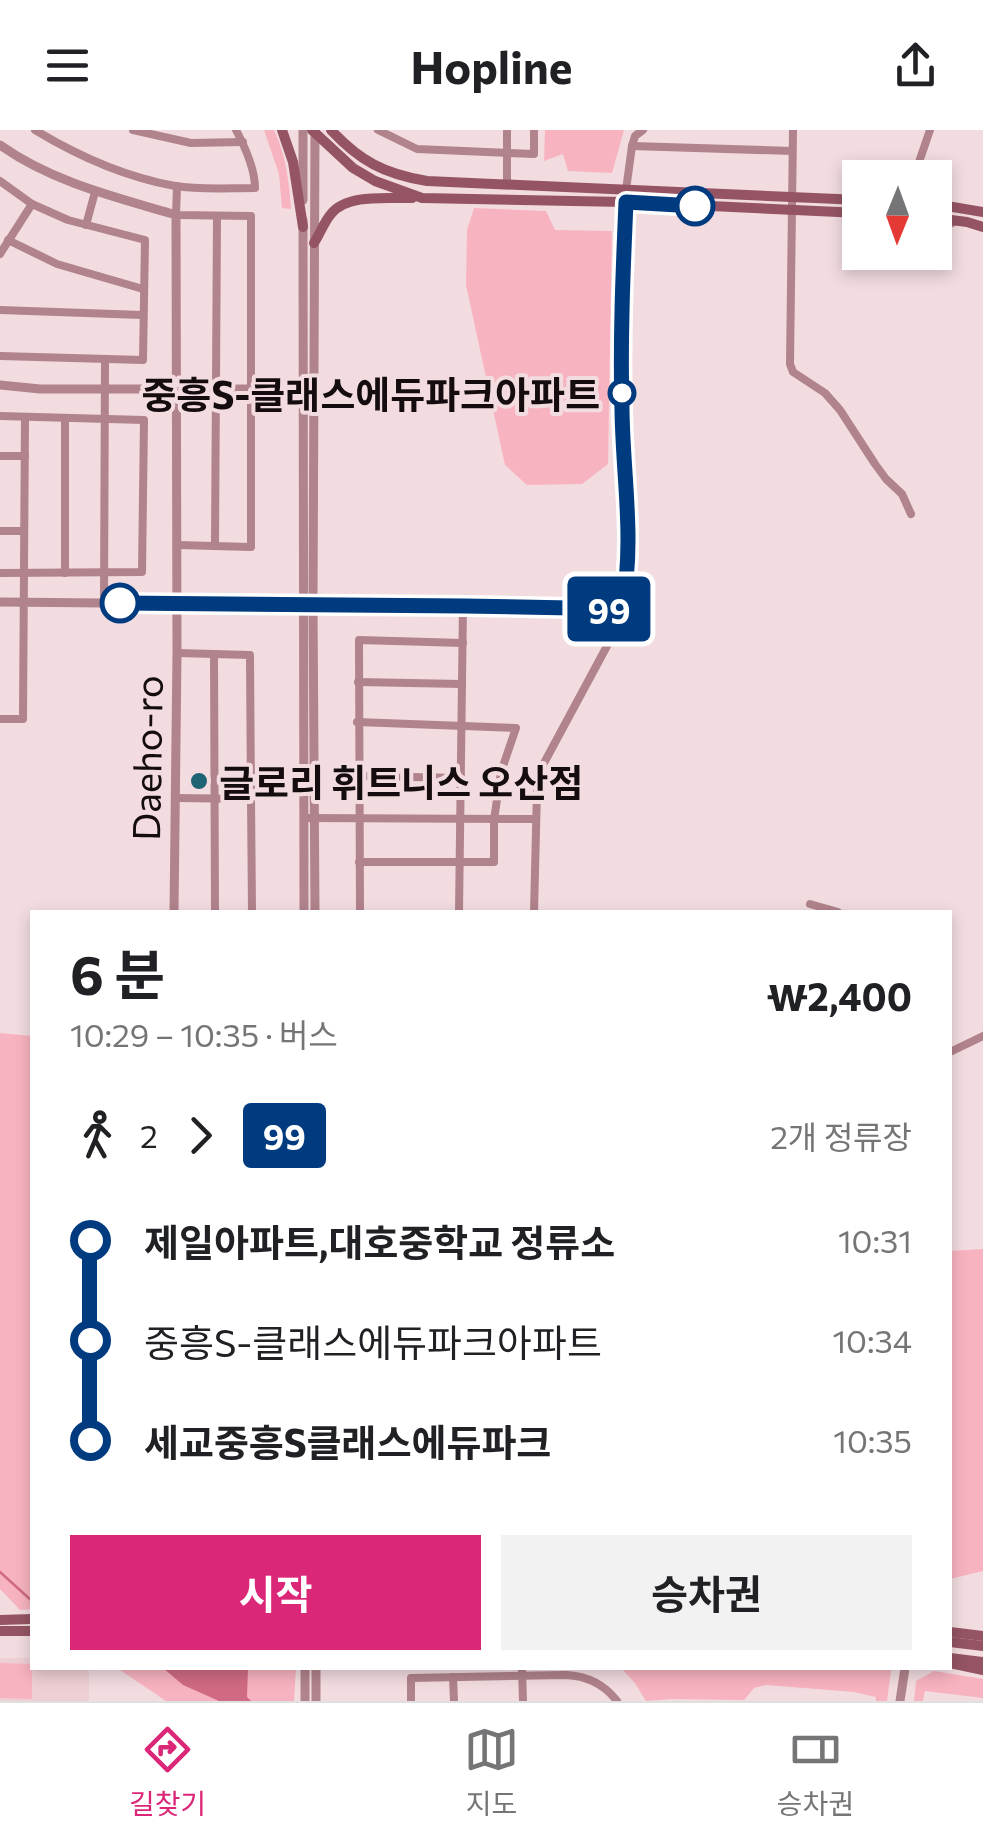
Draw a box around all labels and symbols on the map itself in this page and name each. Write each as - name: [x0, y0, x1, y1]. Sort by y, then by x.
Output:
- north arrow: [842, 160, 952, 270]
- unlabelled marker: [676, 187, 714, 225]
- place label: 중흥S-클래스에듀파크아파트: [141, 370, 600, 417]
- marker: 중흥S-클래스에듀파크아파트: [609, 380, 635, 406]
- line badge: 99: [564, 576, 654, 642]
- unlabelled marker: [101, 584, 139, 622]
- street label: Daeho-ro: [121, 675, 171, 841]
- place label: 글로리 휘트니스 오산점: [219, 758, 583, 805]
- marker: 글로리 휘트니스 오산점: [188, 770, 210, 792]

